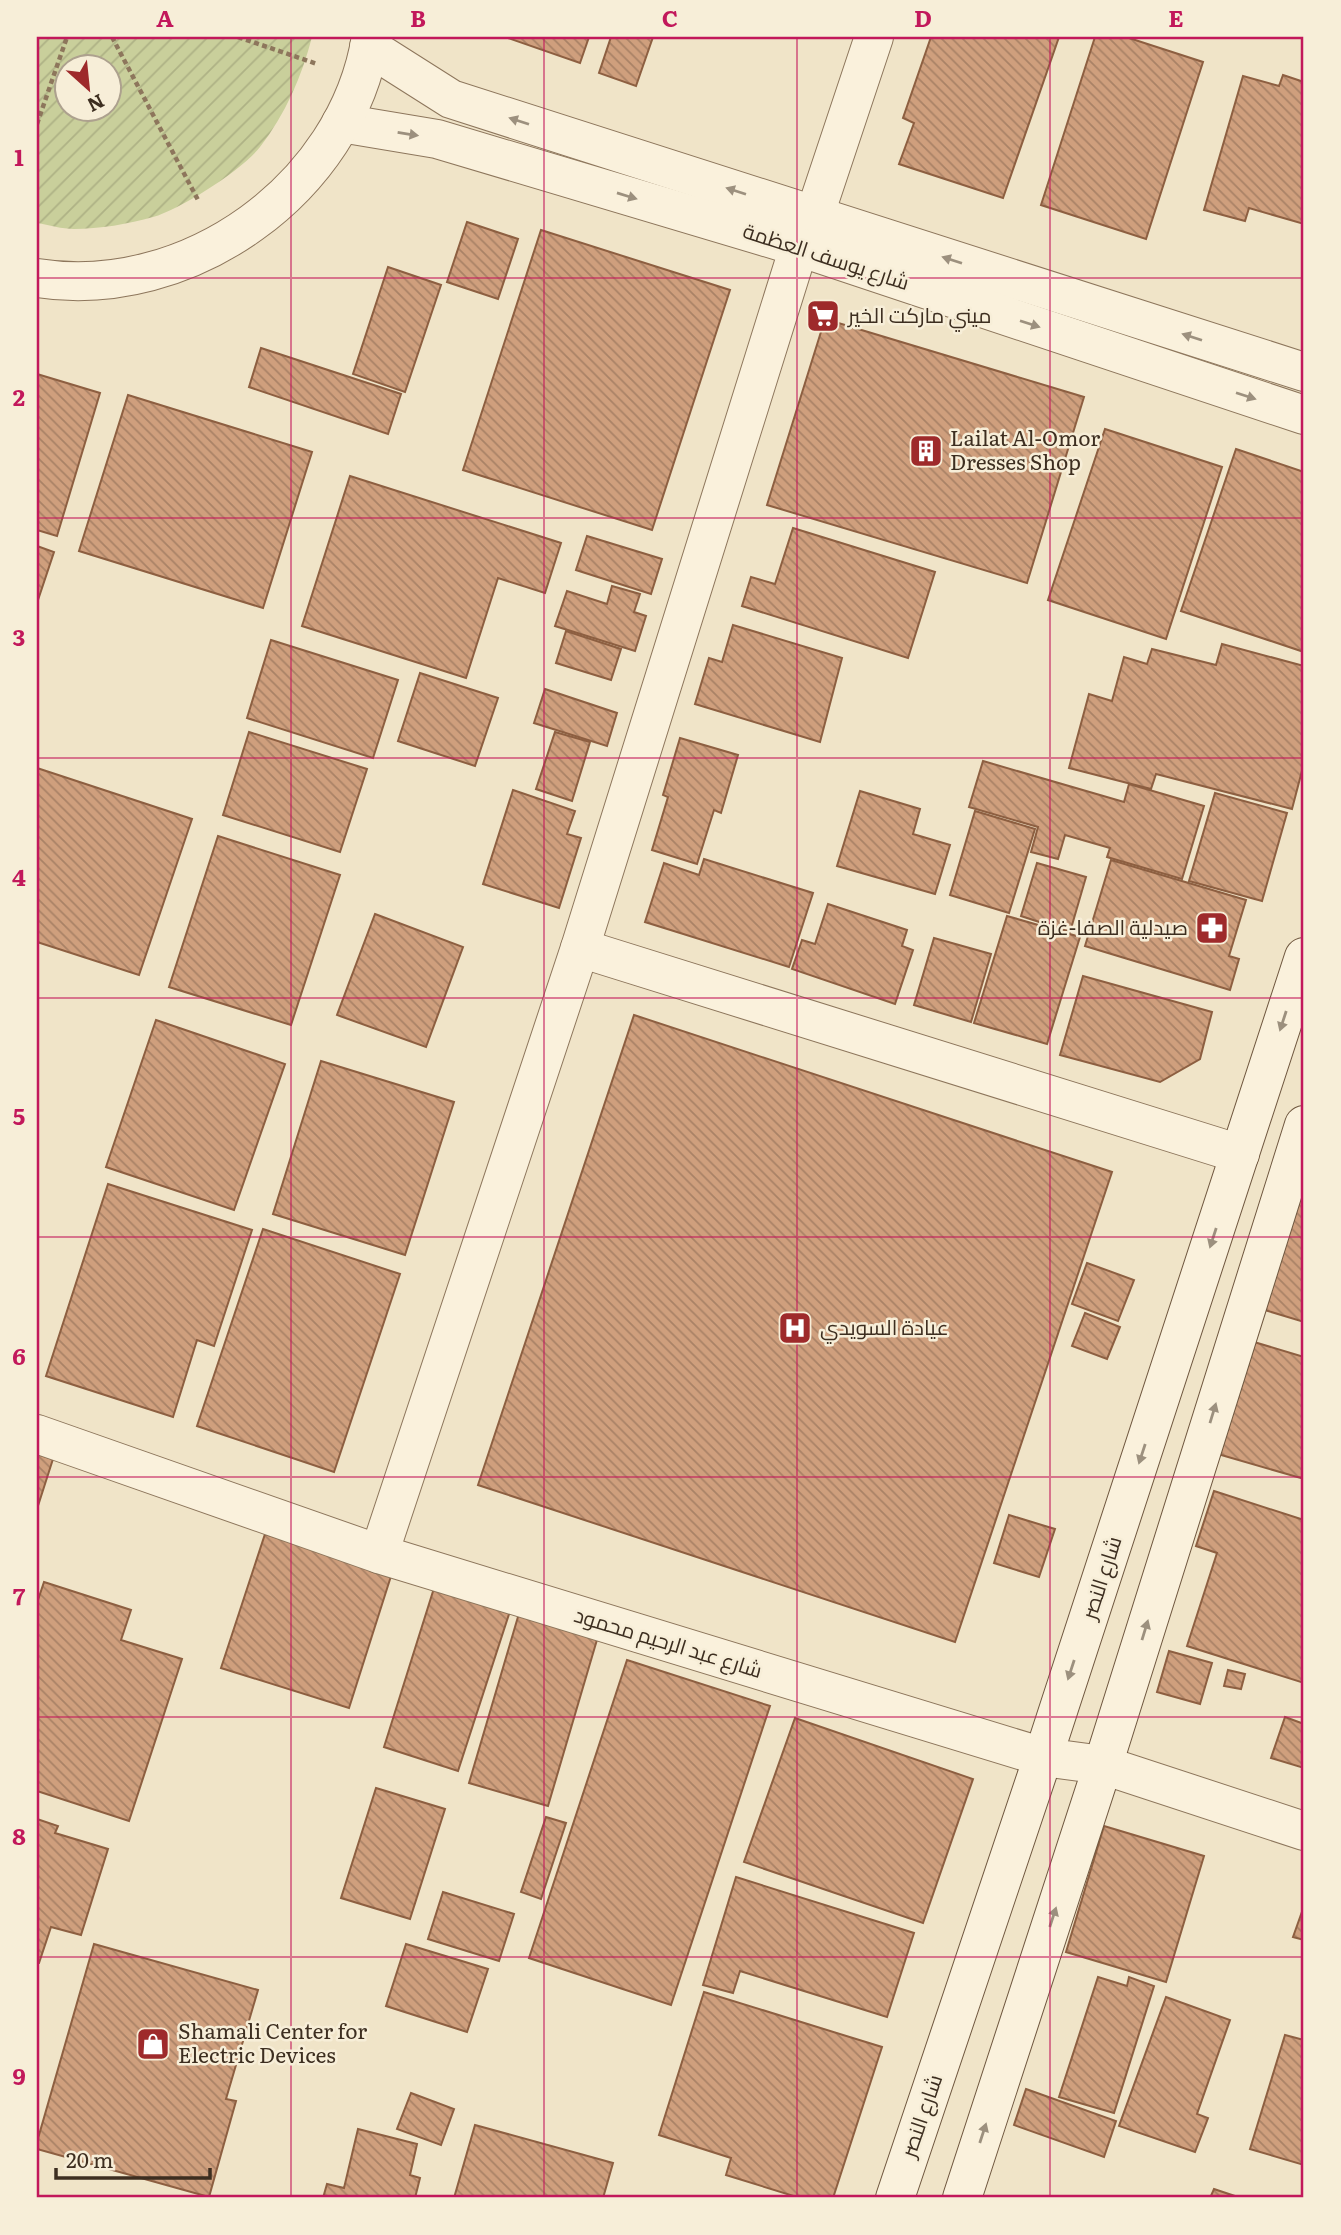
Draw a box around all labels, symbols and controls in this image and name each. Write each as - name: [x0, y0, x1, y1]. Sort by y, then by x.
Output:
- text: A: [156, 0, 174, 34]
- text: B: [410, 0, 426, 34]
- text: C: [662, 0, 678, 34]
- text: D: [914, 0, 932, 34]
- text: E: [1168, 0, 1184, 34]
- north arrow: [52, 52, 122, 122]
- text: N: [83, 88, 110, 120]
- one-way arrow: [509, 115, 530, 126]
- one-way arrow: [397, 129, 419, 140]
- text: 1: [14, 139, 24, 173]
- one-way arrow: [725, 185, 746, 196]
- one-way arrow: [616, 191, 637, 201]
- street label: شارع يوسف العظمة: [739, 213, 914, 297]
- one-way arrow: [942, 255, 963, 265]
- supermarket icon: ميني ماركت الخير: [804, 297, 842, 335]
- place label: ميني ماركت الخير: [847, 298, 991, 332]
- one-way arrow: [1020, 319, 1041, 330]
- one-way arrow: [1182, 331, 1203, 341]
- text: 2: [13, 379, 25, 413]
- one-way arrow: [1236, 391, 1257, 401]
- place label: Lailat Al-Omor Dresses Shop: [950, 421, 1100, 476]
- building icon: Lailat Al-Omor Dresses Shop: [907, 432, 945, 470]
- text: 3: [13, 619, 25, 653]
- text: 4: [12, 859, 26, 893]
- pharmacy icon: صيدلية الصفا-غزة: [1193, 909, 1231, 947]
- place label: صيدلية الصفا-غزة: [1038, 910, 1188, 941]
- one-way arrow: [1277, 1011, 1288, 1032]
- text: 5: [13, 1098, 25, 1132]
- one-way arrow: [1207, 1227, 1217, 1248]
- hospital icon: عيادة السويدي: [776, 1309, 814, 1347]
- place label: عيادة السويدي: [820, 1310, 949, 1344]
- text: 6: [12, 1338, 26, 1372]
- one-way arrow: [1209, 1403, 1219, 1424]
- one-way arrow: [1136, 1444, 1147, 1465]
- street label: شارع النصر: [1071, 1532, 1129, 1624]
- text: 7: [13, 1578, 26, 1612]
- street label: شارع عبد الرحيم محمود: [571, 1597, 767, 1685]
- one-way arrow: [1140, 1620, 1151, 1641]
- one-way arrow: [1066, 1660, 1076, 1681]
- text: 8: [12, 1818, 26, 1852]
- one-way arrow: [1049, 1906, 1059, 1927]
- place label: Shamali Center for Electric Devices: [178, 2014, 367, 2069]
- shop icon: Shamali Center for Electric Devices: [134, 2025, 172, 2063]
- text: 9: [12, 2058, 26, 2092]
- street label: شارع النصر: [891, 2069, 949, 2162]
- one-way arrow: [978, 2123, 989, 2144]
- scale bar: [56, 2137, 210, 2181]
- text: 20 m: [66, 2143, 113, 2174]

